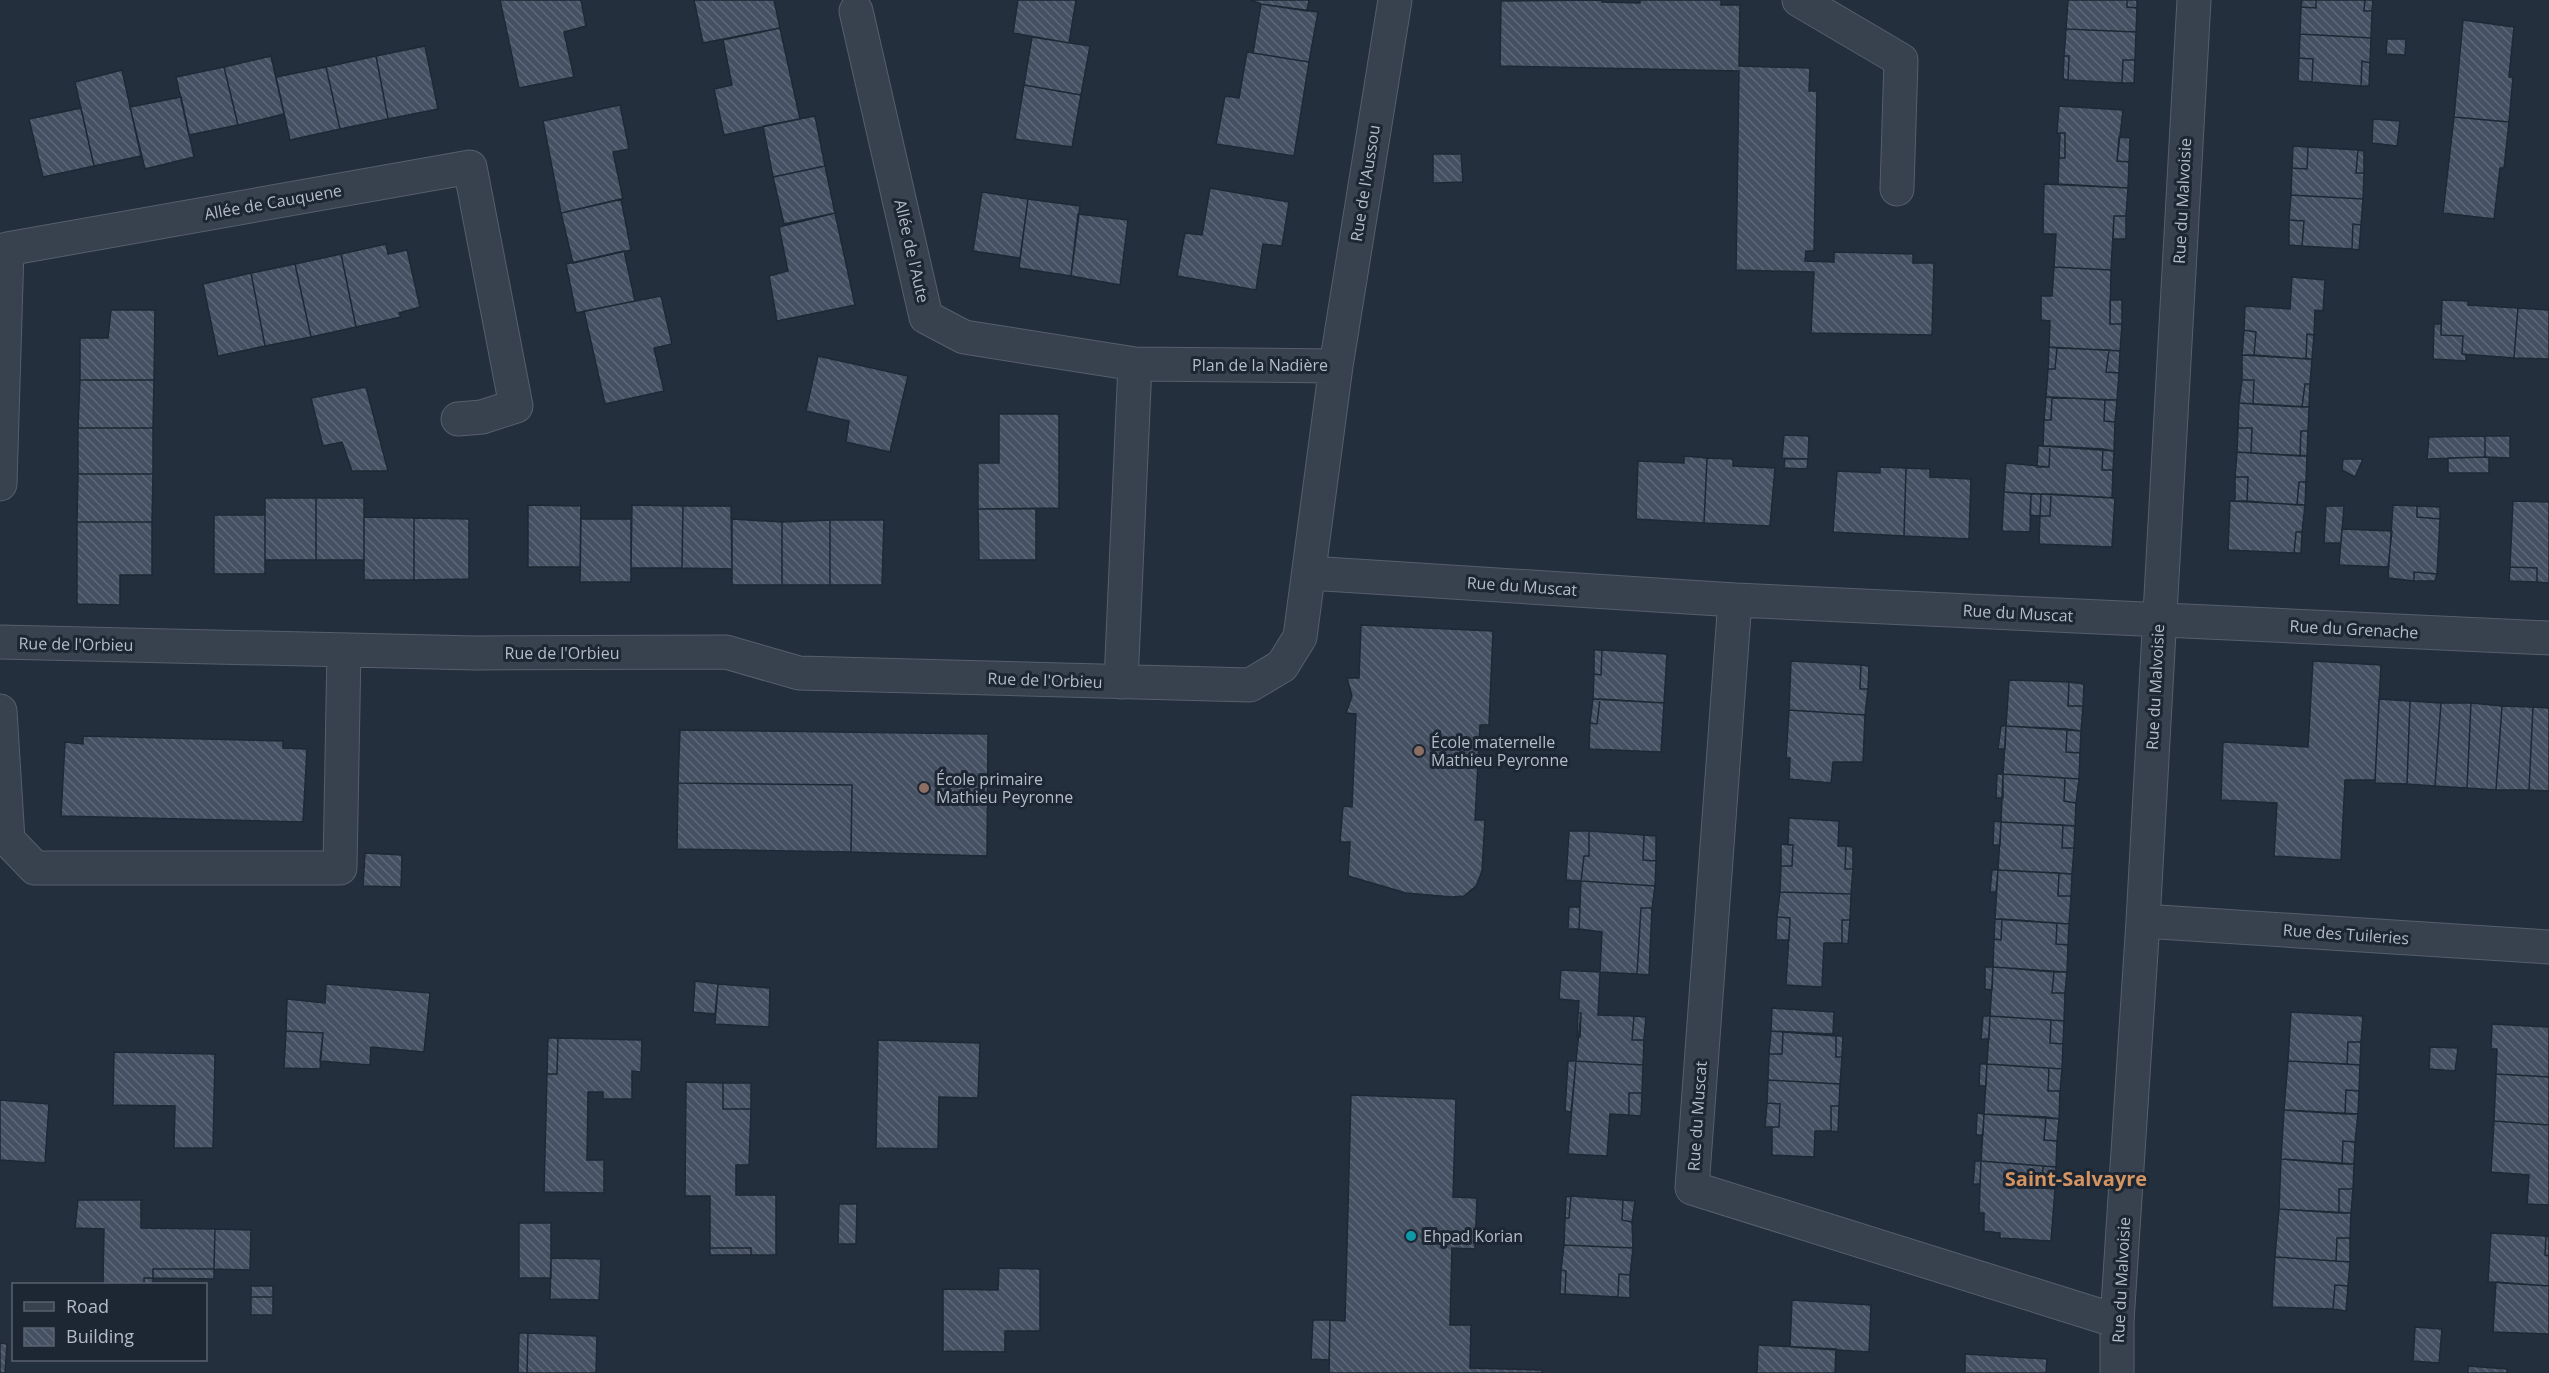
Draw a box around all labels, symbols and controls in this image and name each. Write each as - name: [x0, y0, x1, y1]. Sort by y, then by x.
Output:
- street label: Rue de l'Aussou: [1345, 123, 1385, 243]
- street label: Rue du Malvoisie: [2168, 137, 2196, 265]
- street label: Allée de Cauquene: [202, 179, 344, 225]
- street label: Allée de l'Aute: [889, 197, 935, 305]
- street label: Plan de la Nadière: [1192, 354, 1328, 376]
- street label: Rue du Muscat: [1466, 571, 1578, 601]
- street label: Rue du Muscat: [1962, 599, 2074, 627]
- street label: Rue du Grenache: [2289, 615, 2419, 643]
- street label: Rue du Malvoisie: [2141, 623, 2169, 751]
- street label: Rue de l'Orbieu: [18, 632, 134, 656]
- street label: Rue de l'Orbieu: [505, 642, 619, 664]
- street label: Rue de l'Orbieu: [987, 667, 1103, 693]
- place label: École maternelle Mathieu Peyronne: [1431, 731, 1568, 771]
- marker: École maternelle Mathieu Peyronne: [1412, 744, 1426, 758]
- place label: École primaire Mathieu Peyronne: [936, 768, 1073, 808]
- marker: École primaire Mathieu Peyronne: [917, 781, 931, 795]
- street label: Rue des Tuileries: [2282, 919, 2410, 949]
- street label: Rue du Muscat: [1682, 1060, 1712, 1172]
- district label: Saint-Salvayre: [2005, 1165, 2147, 1192]
- street label: Rue du Malvoisie: [2107, 1216, 2135, 1344]
- place label: Ehpad Korian: [1423, 1225, 1523, 1247]
- marker: Ehpad Korian: [1404, 1229, 1418, 1243]
- legend: [12, 1283, 207, 1361]
- text: Road: [66, 1294, 109, 1318]
- text: Building: [66, 1324, 134, 1348]

